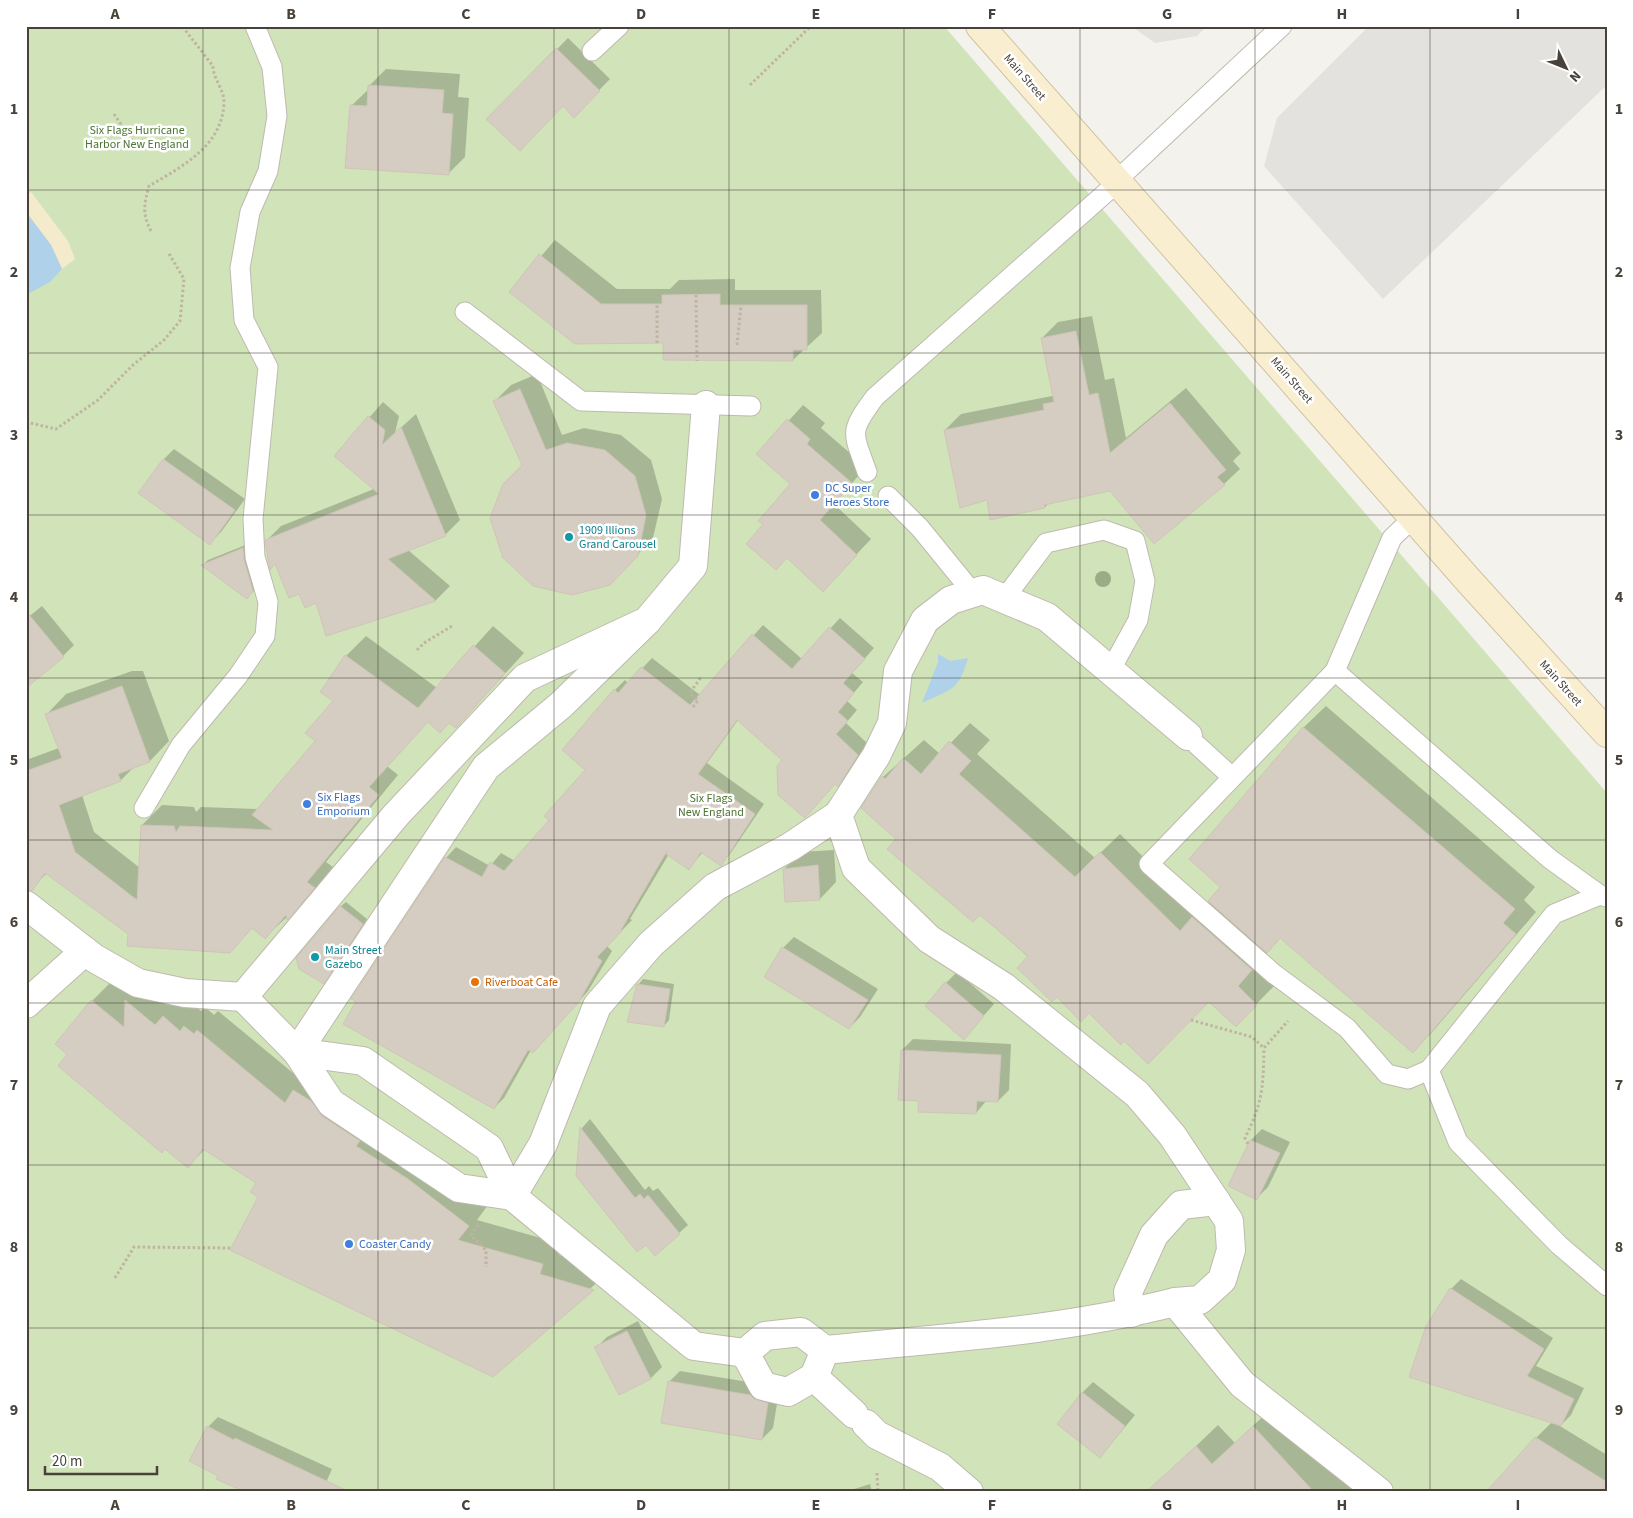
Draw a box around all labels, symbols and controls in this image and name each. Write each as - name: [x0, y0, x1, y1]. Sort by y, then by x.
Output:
- text: A: [109, 3, 120, 25]
- text: B: [286, 3, 296, 25]
- text: C: [461, 3, 471, 25]
- text: D: [636, 3, 646, 25]
- text: E: [812, 3, 820, 25]
- text: F: [988, 3, 996, 25]
- text: G: [1162, 3, 1172, 25]
- text: H: [1337, 3, 1347, 25]
- text: I: [1516, 3, 1520, 25]
- north arrow: [1540, 42, 1590, 92]
- street label: Main Street: [1000, 50, 1050, 104]
- text: N: [1564, 66, 1585, 86]
- text: 1: [10, 98, 18, 120]
- text: 1: [1615, 98, 1623, 120]
- park label: Six Flags Hurricane Harbor New England: [85, 122, 189, 153]
- text: 2: [10, 261, 18, 283]
- text: 2: [1615, 261, 1623, 283]
- street label: Main Street: [1267, 353, 1317, 407]
- text: 3: [10, 424, 18, 446]
- text: 3: [1615, 424, 1623, 446]
- place label: DC Super Heroes Store: [825, 480, 889, 511]
- marker: DC Super Heroes Store: [809, 489, 821, 501]
- place label: 1909 Illions Grand Carousel: [579, 522, 656, 553]
- marker: 1909 Illions Grand Carousel: [563, 531, 575, 543]
- text: 4: [10, 586, 19, 608]
- text: 4: [1615, 586, 1624, 608]
- street label: Main Street: [1535, 657, 1586, 710]
- text: 5: [10, 749, 18, 771]
- text: 5: [1615, 749, 1623, 771]
- place label: Six Flags Emporium: [317, 789, 370, 820]
- park label: Six Flags New England: [678, 790, 744, 821]
- marker: Six Flags Emporium: [301, 798, 313, 810]
- text: 6: [10, 911, 18, 933]
- text: 6: [1615, 911, 1623, 933]
- place label: Main Street Gazebo: [325, 942, 382, 973]
- marker: Main Street Gazebo: [309, 951, 321, 963]
- place label: Riverboat Cafe: [485, 974, 558, 991]
- marker: Riverboat Cafe: [469, 976, 481, 988]
- text: 7: [10, 1074, 18, 1096]
- text: 7: [1615, 1074, 1623, 1096]
- text: 8: [10, 1236, 18, 1258]
- place label: Coaster Candy: [359, 1236, 432, 1253]
- text: 8: [1615, 1236, 1623, 1258]
- marker: Coaster Candy: [343, 1238, 355, 1250]
- text: 9: [10, 1399, 18, 1421]
- text: 9: [1615, 1399, 1623, 1421]
- scale bar: [45, 1443, 158, 1475]
- text: 20 m: [52, 1451, 82, 1472]
- text: A: [109, 1494, 120, 1516]
- text: B: [286, 1494, 296, 1516]
- text: C: [461, 1494, 471, 1516]
- text: D: [636, 1494, 646, 1516]
- text: E: [812, 1494, 820, 1516]
- text: F: [988, 1494, 996, 1516]
- text: G: [1162, 1494, 1172, 1516]
- text: H: [1337, 1494, 1347, 1516]
- text: I: [1516, 1494, 1520, 1516]

